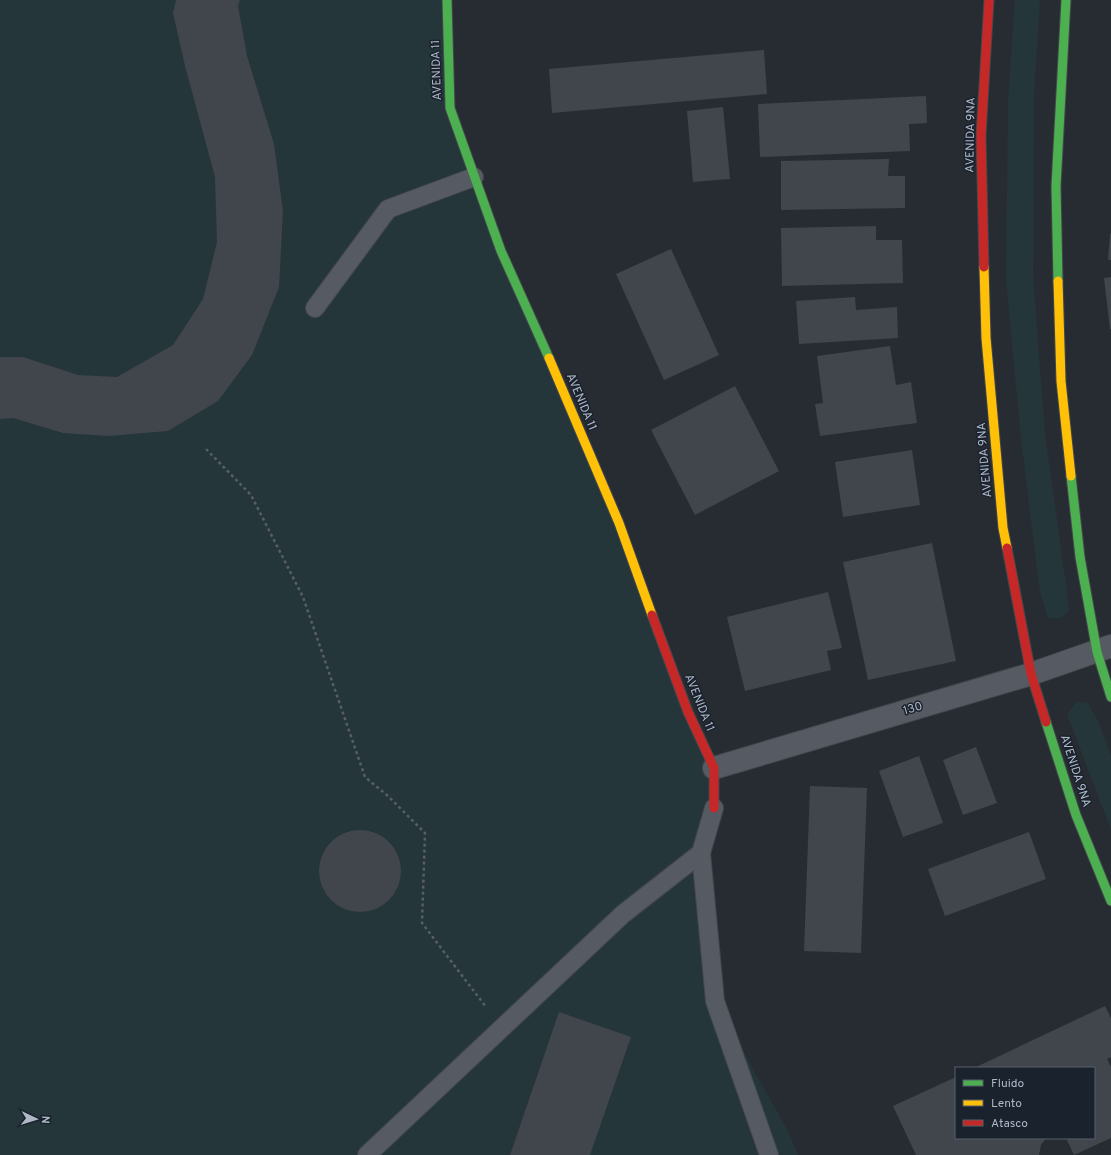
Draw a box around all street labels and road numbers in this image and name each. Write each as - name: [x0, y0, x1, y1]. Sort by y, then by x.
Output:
- street label: AVENIDA 11: [428, 39, 446, 101]
- street label: AVENIDA 9NA: [962, 97, 980, 173]
- street label: AVENIDA 11: [562, 371, 600, 433]
- street label: AVENIDA 9NA: [974, 422, 996, 498]
- street label: AVENIDA 11: [680, 672, 718, 734]
- street label: 130: [902, 699, 924, 719]
- street label: AVENIDA 9NA: [1056, 733, 1094, 809]

